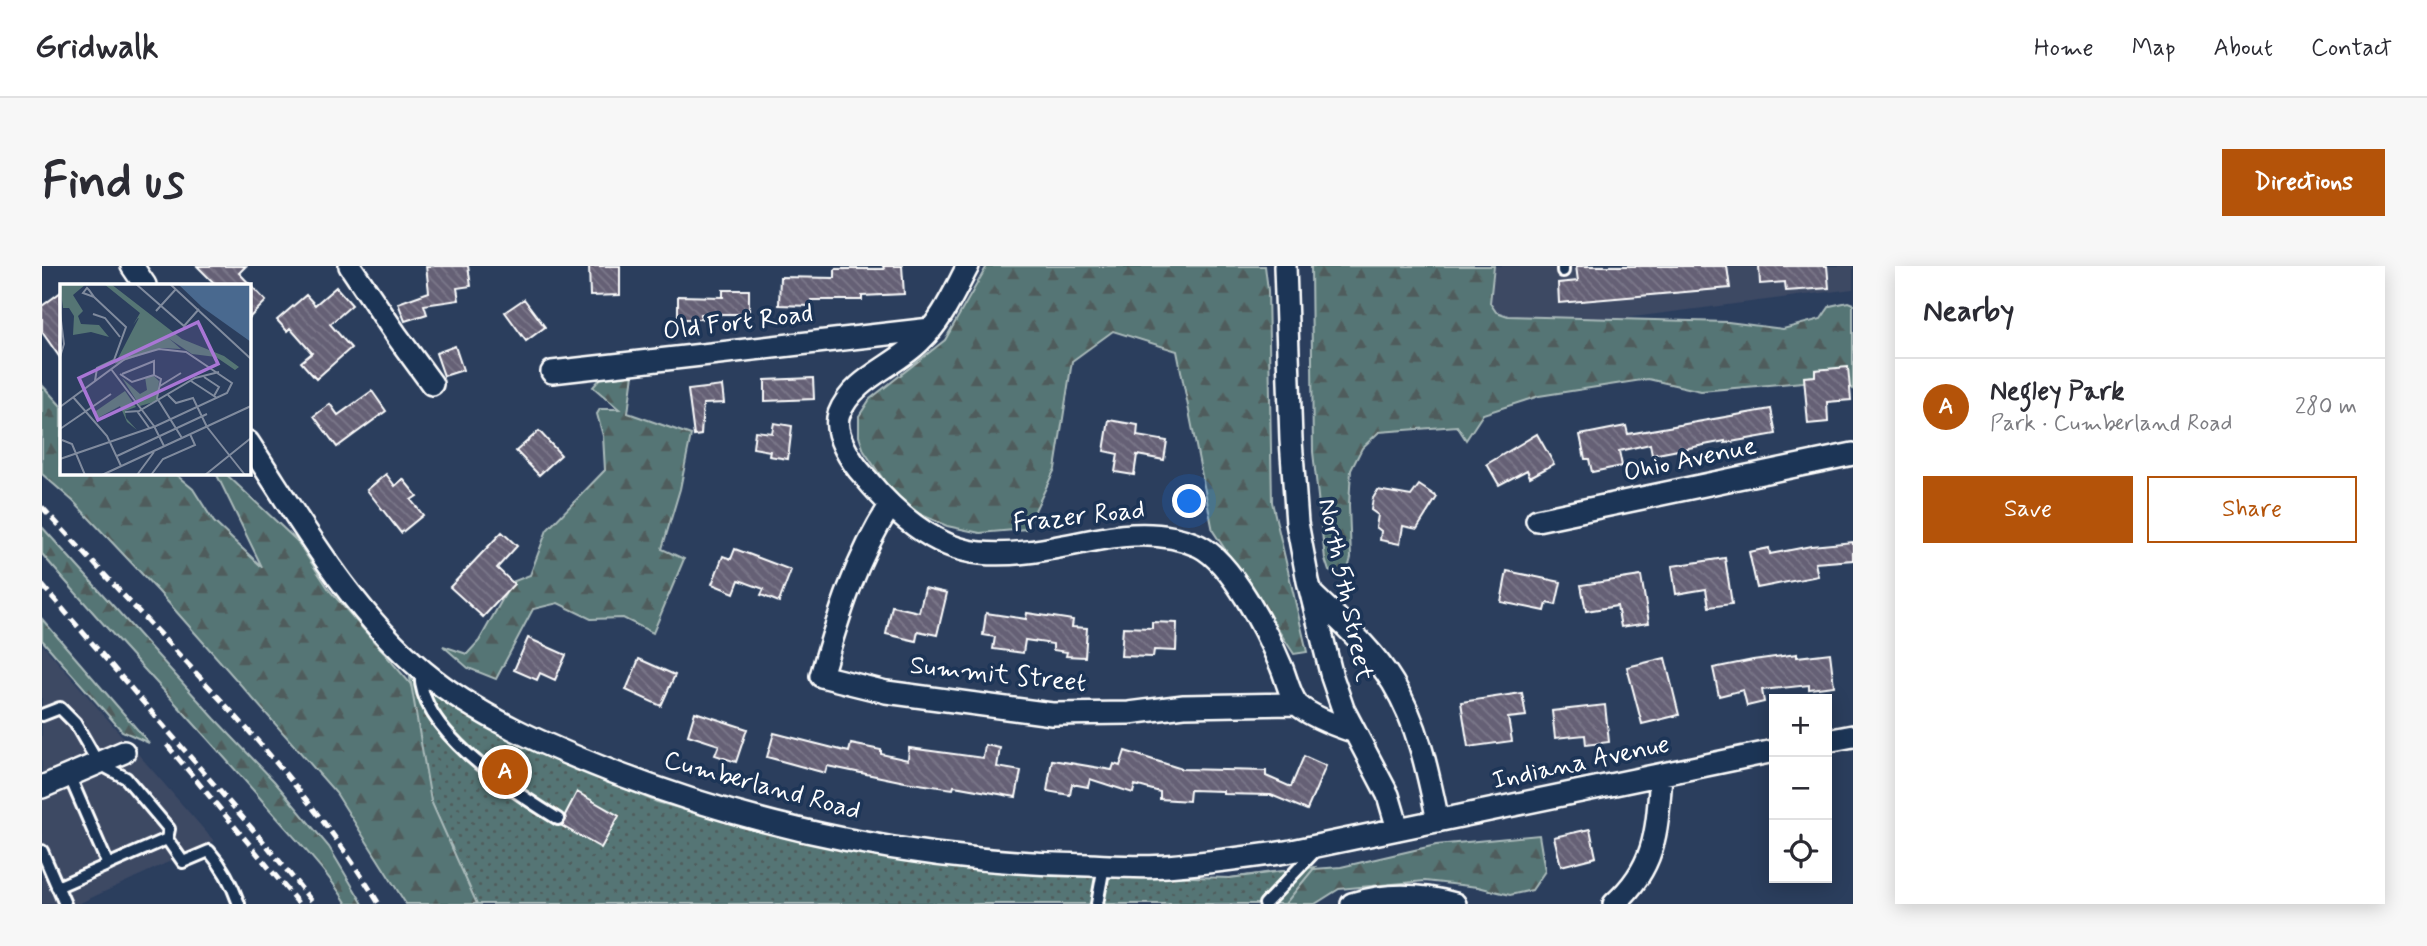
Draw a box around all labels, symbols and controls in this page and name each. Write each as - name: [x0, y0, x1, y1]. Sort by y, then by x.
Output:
- text: Gridwalk: [35, 26, 159, 70]
- text: Home: [2034, 33, 2094, 64]
- text: Map: [2132, 33, 2176, 64]
- text: About: [2214, 33, 2273, 64]
- text: Contact: [2311, 33, 2392, 64]
- button: Directions: [2222, 149, 2385, 216]
- text: Find us: [42, 150, 185, 215]
- inset map: [60, 284, 250, 474]
- text: Nearby: [1923, 292, 2014, 331]
- street label: Old Fort Road: [661, 297, 815, 349]
- text: Negley Park: [1990, 375, 2124, 409]
- text: A: [1938, 392, 1954, 422]
- text: 280 m: [2295, 392, 2357, 422]
- text: Park · Cumberland Road: [1990, 409, 2232, 439]
- street label: Ohio Avenue: [1620, 429, 1760, 491]
- button: Save: [1923, 476, 2133, 543]
- button: Share: [2147, 476, 2357, 543]
- your location: [1172, 484, 1206, 518]
- street label: Frazer Road: [1011, 493, 1147, 541]
- street label: North 5th Street: [1309, 495, 1381, 685]
- street label: Summit Street: [908, 649, 1088, 701]
- map controls: [1769, 694, 1832, 883]
- button: +: [1769, 694, 1832, 757]
- street label: Indiana Avenue: [1489, 728, 1673, 798]
- street label: Cumberland Road: [660, 743, 864, 829]
- pin: A: [482, 746, 528, 798]
- button: −: [1769, 757, 1832, 820]
- button: locate: [1769, 820, 1832, 883]

